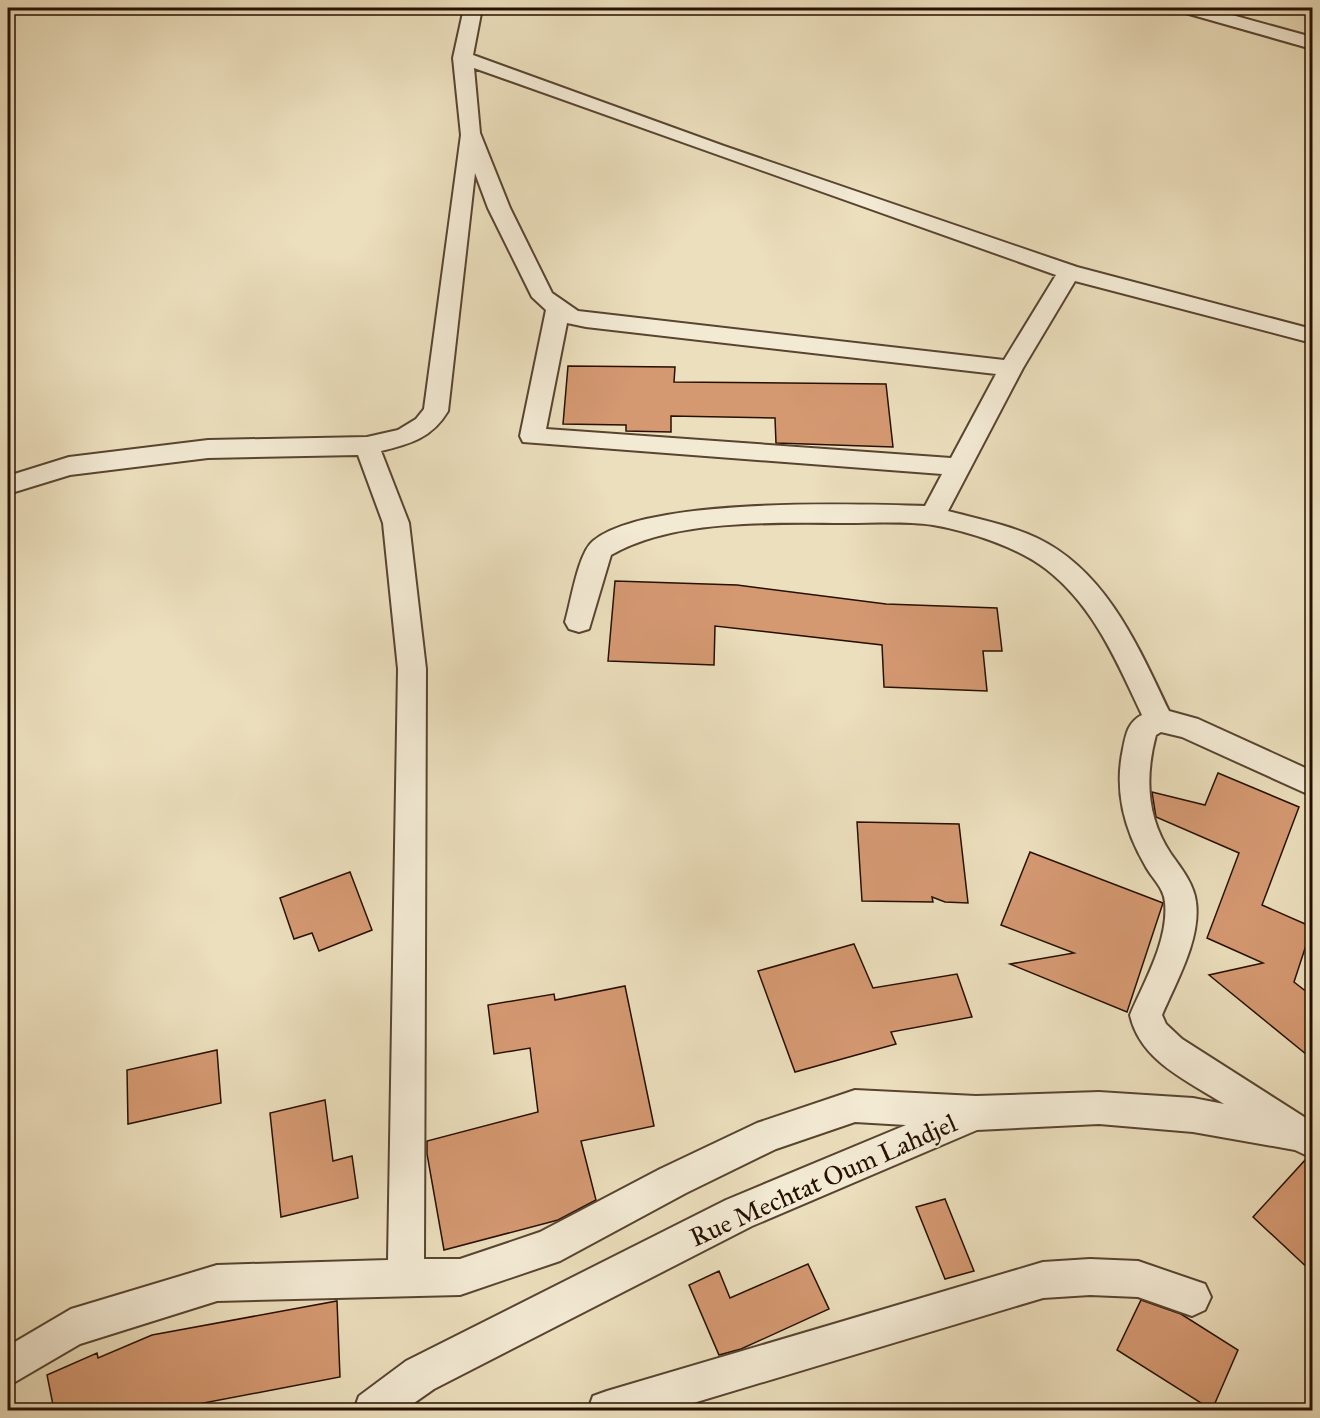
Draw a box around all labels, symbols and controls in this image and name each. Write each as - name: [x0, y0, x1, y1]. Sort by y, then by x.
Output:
- street label: Rue Mechtat Oum Lahdjel: [685, 1107, 961, 1253]

